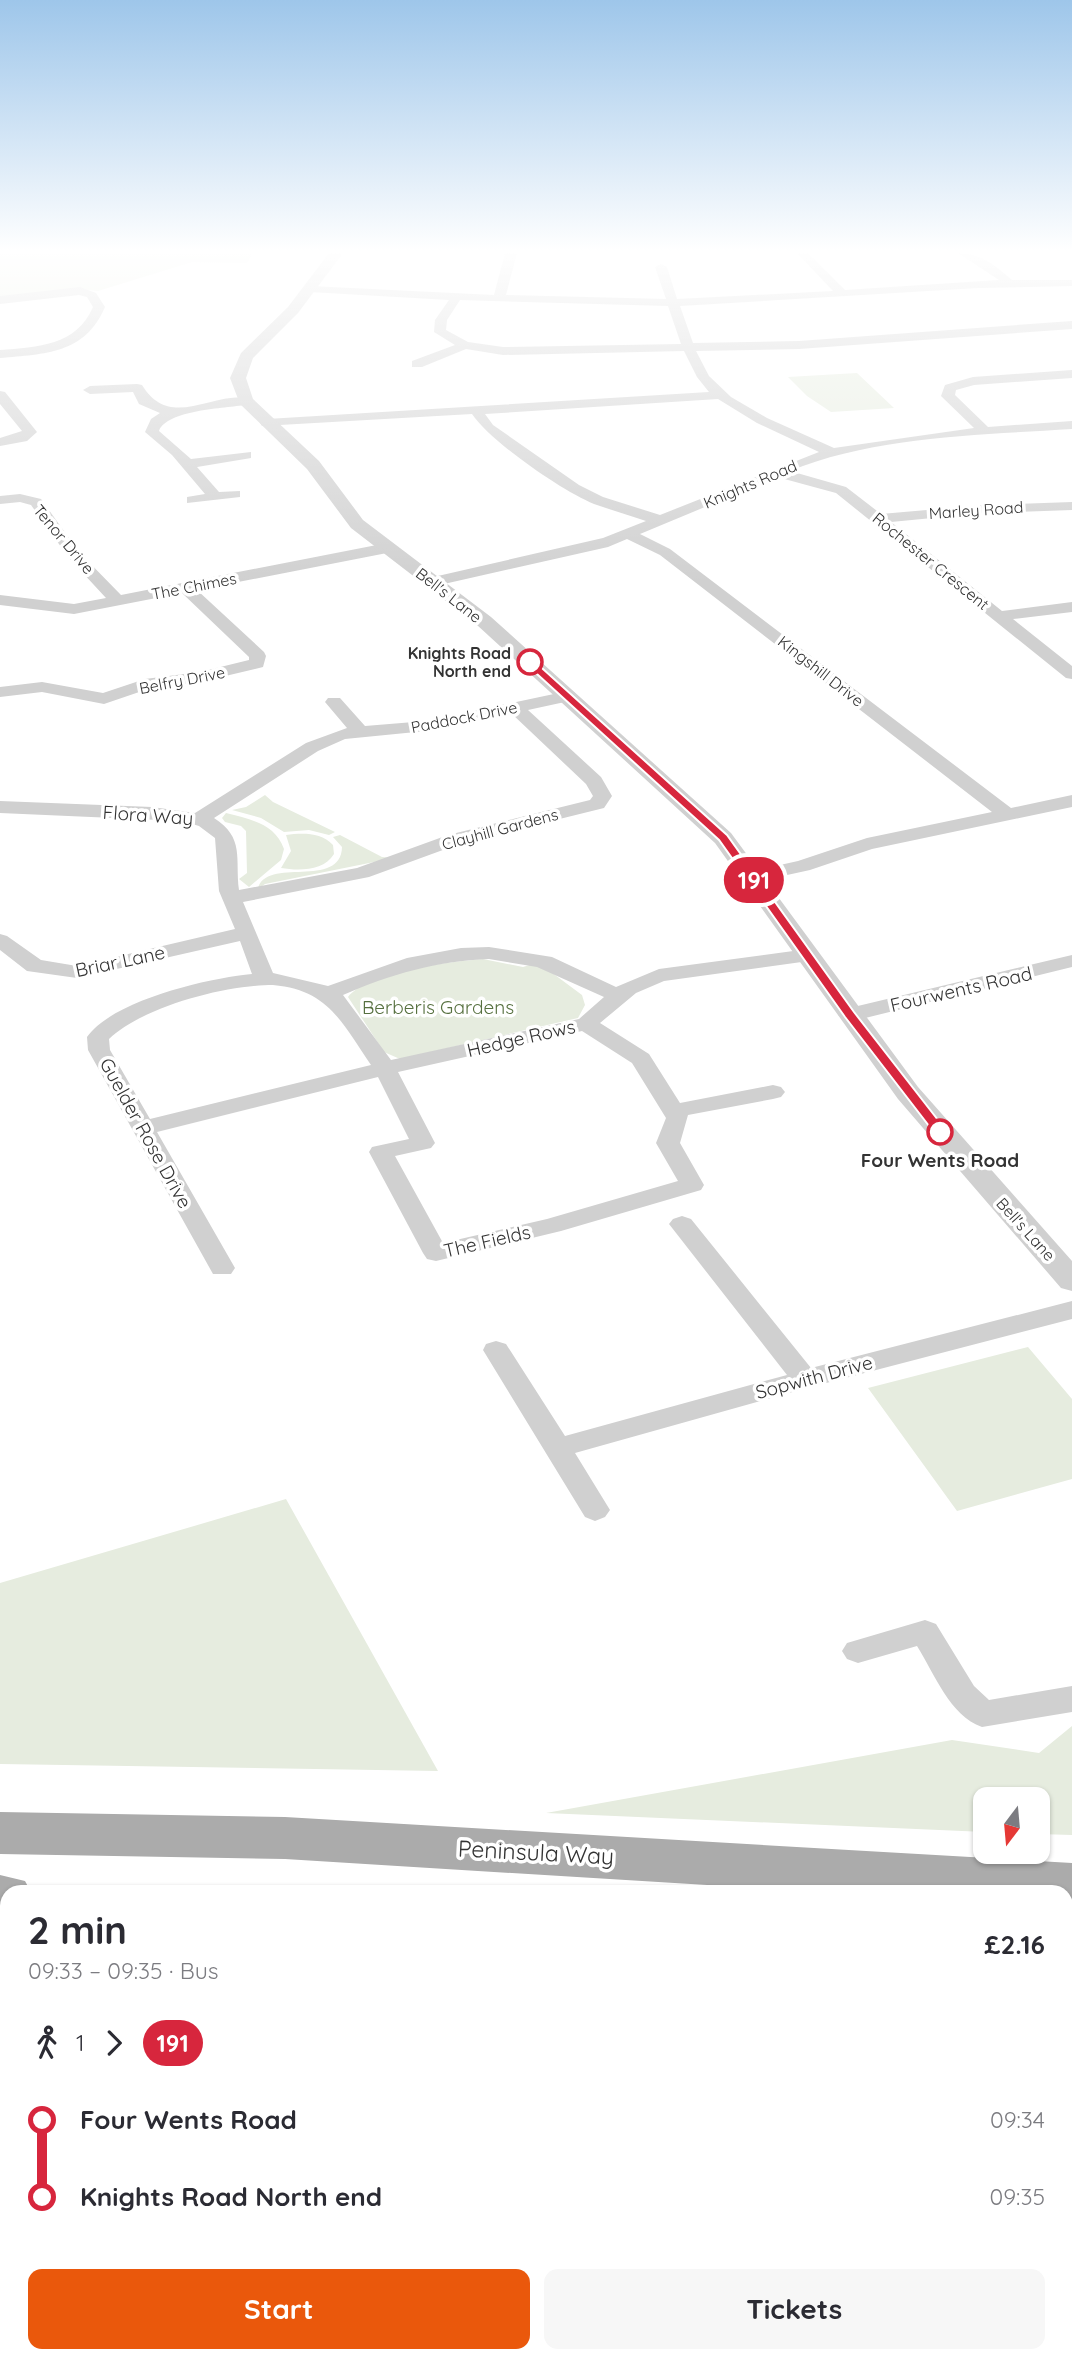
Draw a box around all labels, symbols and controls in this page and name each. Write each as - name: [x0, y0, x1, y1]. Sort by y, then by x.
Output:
- street label: Knights Road: [700, 455, 800, 513]
- street label: Marley Road: [928, 497, 1024, 523]
- street label: Tenor Drive: [29, 500, 99, 578]
- street label: Rochester Crescent: [869, 508, 993, 614]
- street label: Bell's Lane: [412, 563, 486, 627]
- street label: The Chimes: [150, 568, 238, 604]
- street label: Kingshill Drive: [774, 631, 868, 711]
- place label: Knights Road North end: [408, 643, 511, 681]
- marker: Knights Road North end: [517, 649, 543, 675]
- street label: Belfry Drive: [137, 662, 227, 698]
- street label: Paddock Drive: [409, 697, 519, 737]
- street label: Flora Way: [102, 800, 194, 830]
- street label: Clayhill Gardens: [440, 804, 560, 854]
- line badge: 191: [714, 857, 794, 903]
- text: 191: [738, 865, 770, 895]
- street label: Briar Lane: [73, 940, 167, 982]
- street label: Fourwents Road: [888, 961, 1034, 1017]
- park label: Berberis Gardens: [362, 995, 514, 1019]
- street label: Hedge Rows: [464, 1014, 578, 1062]
- street label: Guelder Rose Drive: [95, 1054, 197, 1212]
- marker: Four Wents Road: [927, 1119, 953, 1145]
- place label: Four Wents Road: [861, 1148, 1019, 1172]
- street label: Bell's Lane: [992, 1193, 1060, 1265]
- street label: The Fields: [441, 1219, 533, 1263]
- street label: Sopwith Drive: [753, 1350, 875, 1404]
- north arrow: [973, 1787, 1050, 1864]
- map controls: [973, 1787, 1050, 1864]
- street label: Peninsula Way: [457, 1833, 615, 1871]
- text: 2 min: [28, 1906, 127, 1954]
- text: £2.16: [984, 1928, 1045, 1961]
- text: 09:33 – 09:35 · Bus: [28, 1956, 219, 1985]
- icon: walk: [28, 2024, 66, 2062]
- icon: forward: [95, 2024, 133, 2062]
- text: 1: [76, 2028, 85, 2057]
- text: 191: [157, 2028, 189, 2058]
- text: Four Wents Road: [80, 2103, 297, 2136]
- text: 09:34: [990, 2105, 1045, 2134]
- text: Knights Road North end: [80, 2180, 382, 2213]
- text: 09:35: [990, 2182, 1045, 2211]
- button: Start: [28, 2269, 530, 2349]
- button: Tickets: [544, 2269, 1045, 2349]

